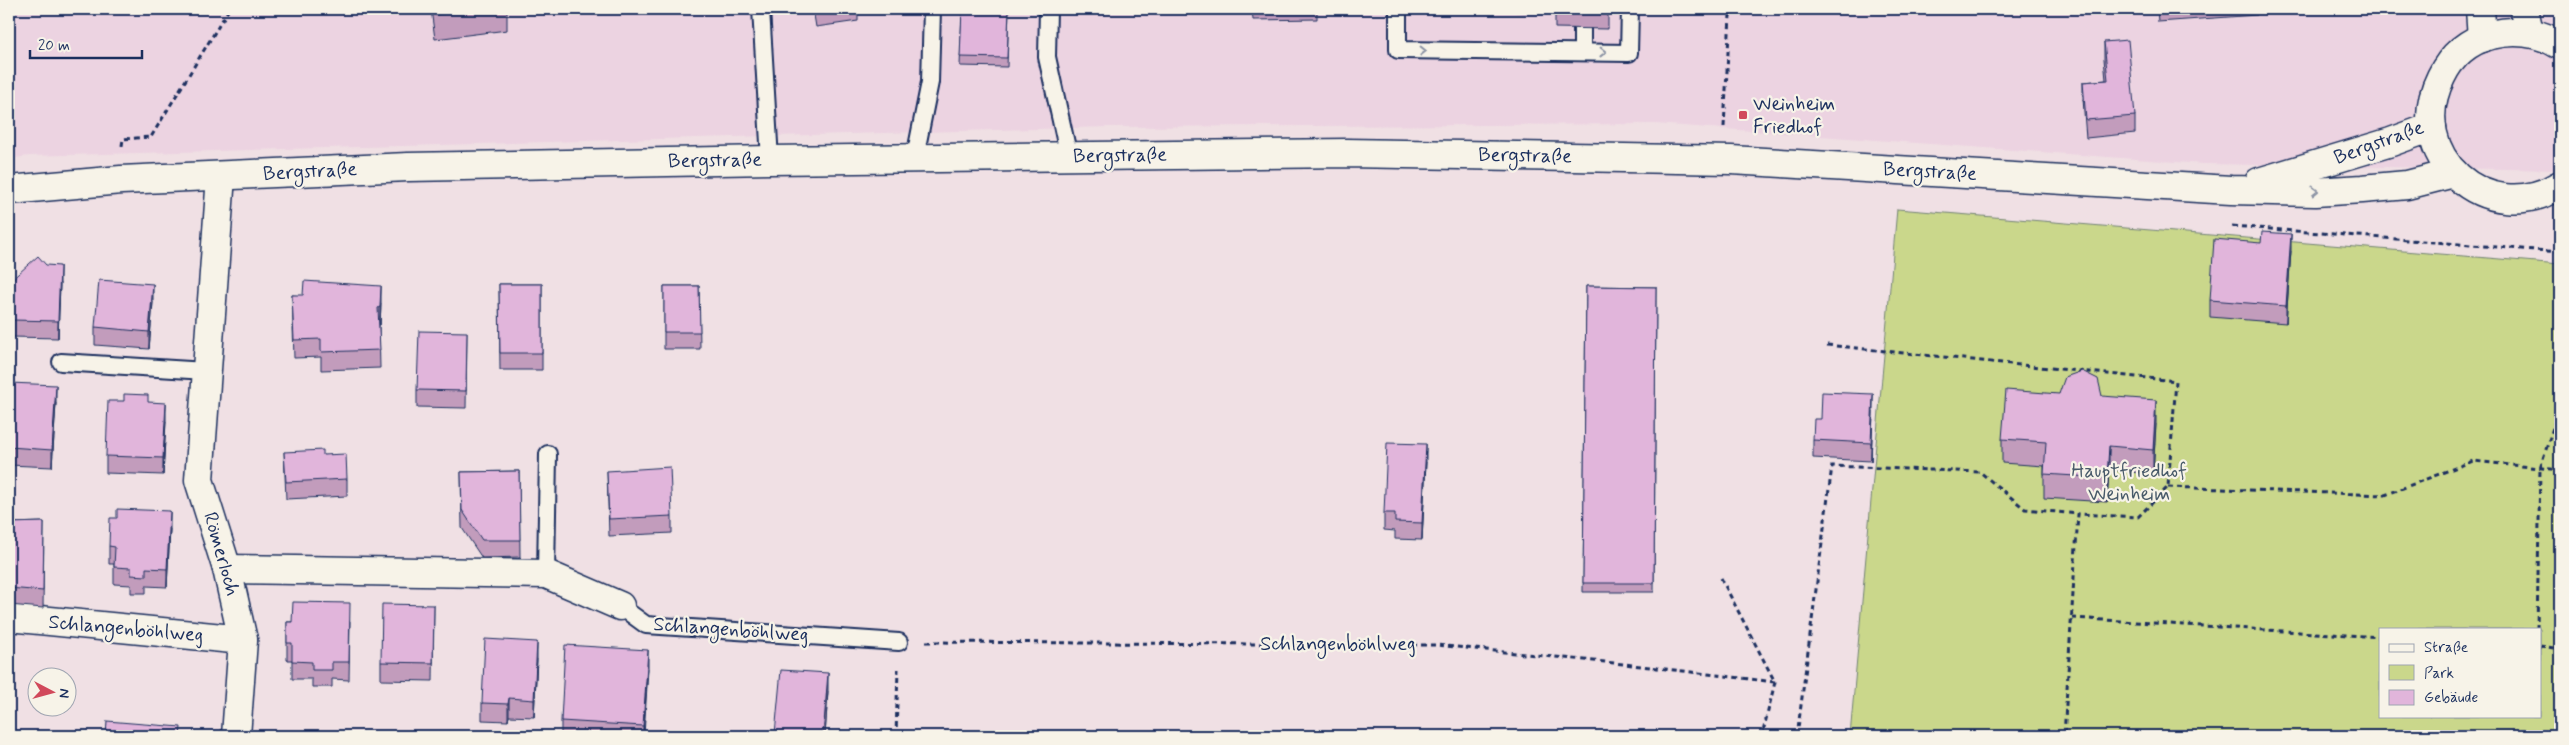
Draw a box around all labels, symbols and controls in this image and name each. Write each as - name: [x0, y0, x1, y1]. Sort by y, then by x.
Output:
- scale bar: [30, 28, 142, 60]
- text: 20 m: [38, 36, 70, 56]
- one-way arrow: [1419, 45, 1427, 56]
- one-way arrow: [1600, 47, 1607, 57]
- place label: Weinheim Friedhof: [1753, 91, 1835, 141]
- marker: Weinheim Friedhof: [1737, 109, 1749, 121]
- street label: Bergstraße: [2330, 114, 2428, 173]
- street label: Bergstraße: [1073, 142, 1167, 171]
- street label: Bergstraße: [1478, 142, 1572, 171]
- street label: Bergstraße: [668, 147, 762, 176]
- street label: Bergstraße: [262, 156, 358, 189]
- street label: Bergstraße: [1882, 156, 1978, 189]
- one-way arrow: [2311, 186, 2319, 197]
- park label: Hauptfriedhof Weinheim: [2071, 458, 2187, 508]
- street label: Römerloch: [196, 509, 246, 599]
- street label: Schlangenböhlweg: [47, 609, 205, 650]
- street label: Schlangenböhlweg: [652, 611, 810, 650]
- legend: [2379, 628, 2542, 718]
- street label: Schlangenböhlweg: [1260, 631, 1416, 659]
- text: Straße: [2424, 638, 2468, 658]
- text: Park: [2424, 664, 2454, 684]
- north arrow: [28, 668, 78, 718]
- text: N: [54, 688, 73, 699]
- text: Gebäude: [2424, 688, 2478, 708]

